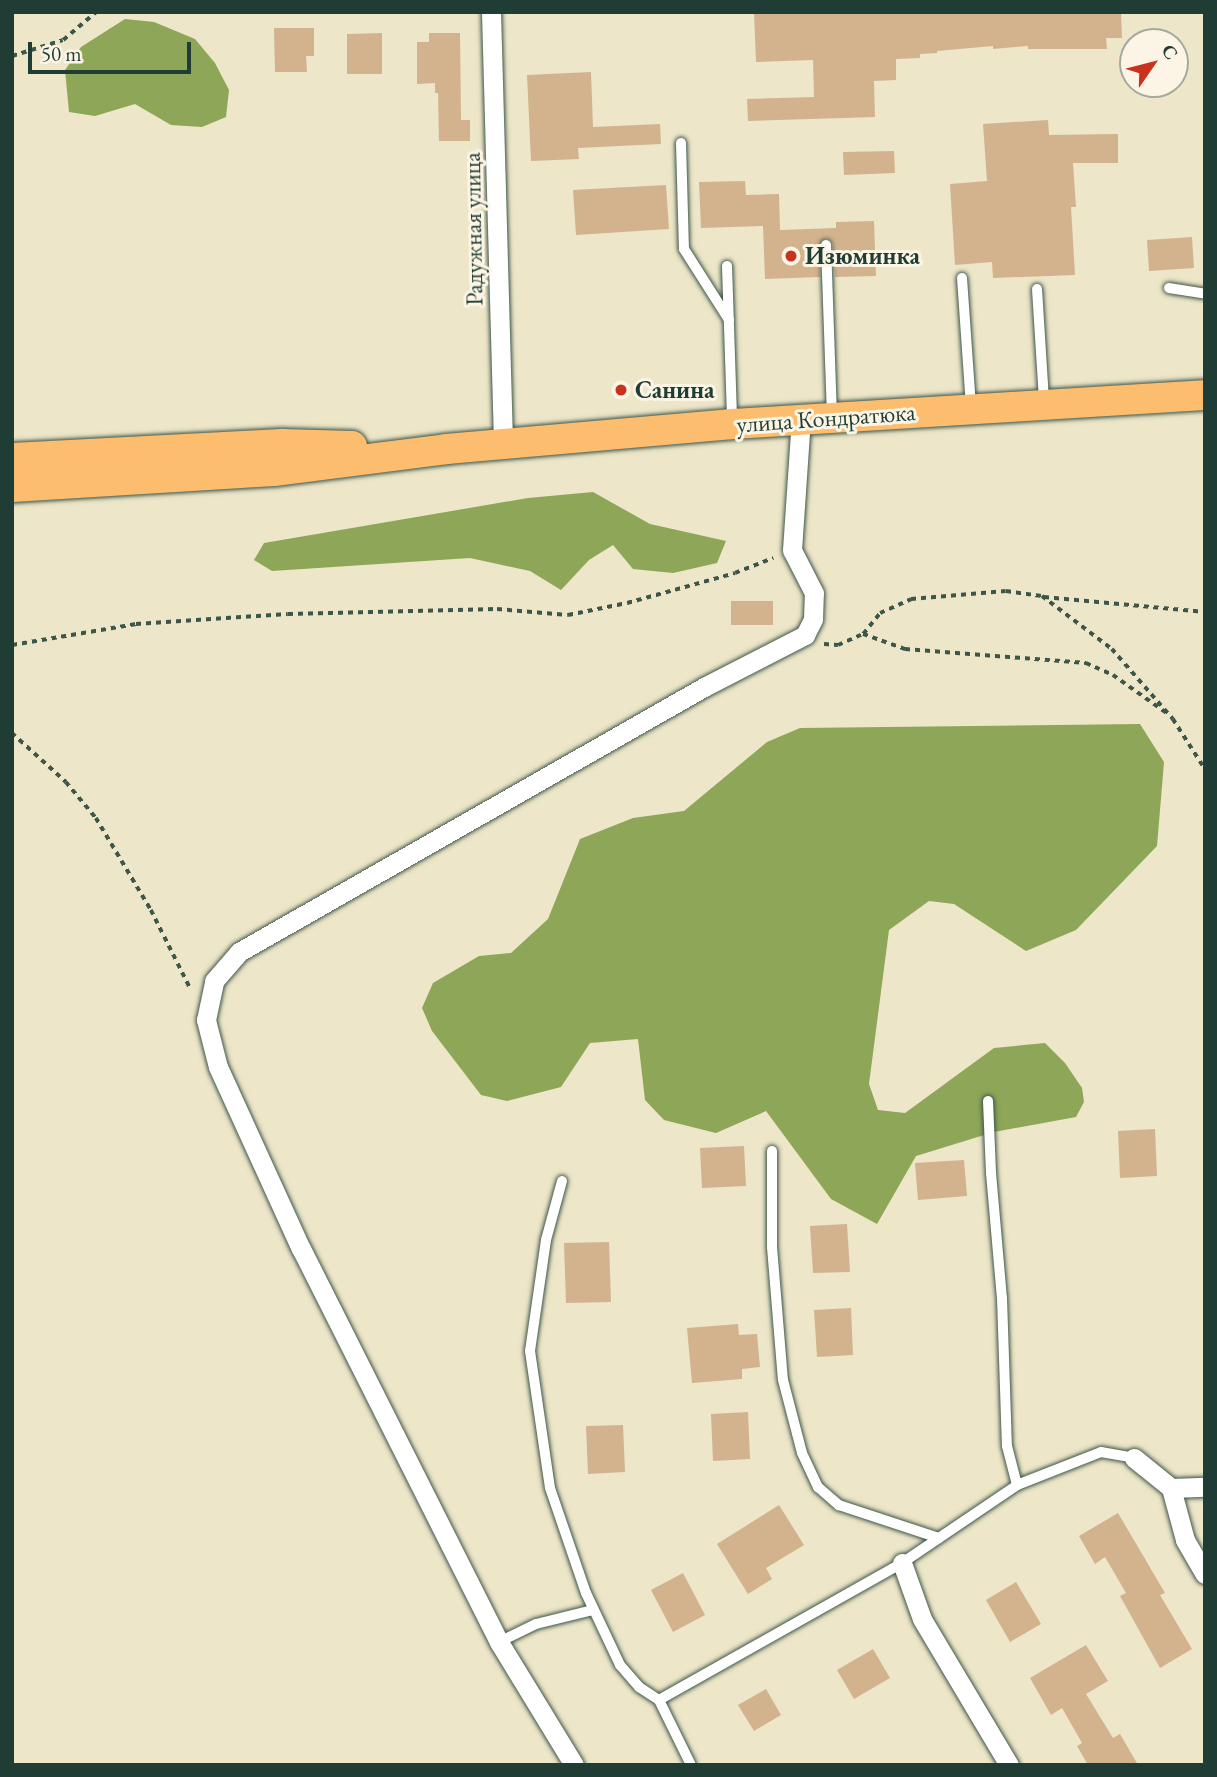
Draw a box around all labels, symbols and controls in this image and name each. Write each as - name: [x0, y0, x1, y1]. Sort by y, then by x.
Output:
- scale bar: [32, 28, 194, 72]
- north arrow: [1119, 28, 1189, 98]
- text: С: [1156, 39, 1184, 65]
- text: 50 m: [41, 40, 82, 67]
- street label: Радужная улица: [457, 152, 489, 306]
- place label: Изюминка: [805, 242, 920, 270]
- marker: Изюминка: [783, 248, 799, 264]
- place label: Санина: [635, 376, 715, 404]
- marker: Санина: [613, 382, 629, 398]
- street label: улица Кондратюка: [736, 397, 916, 439]

